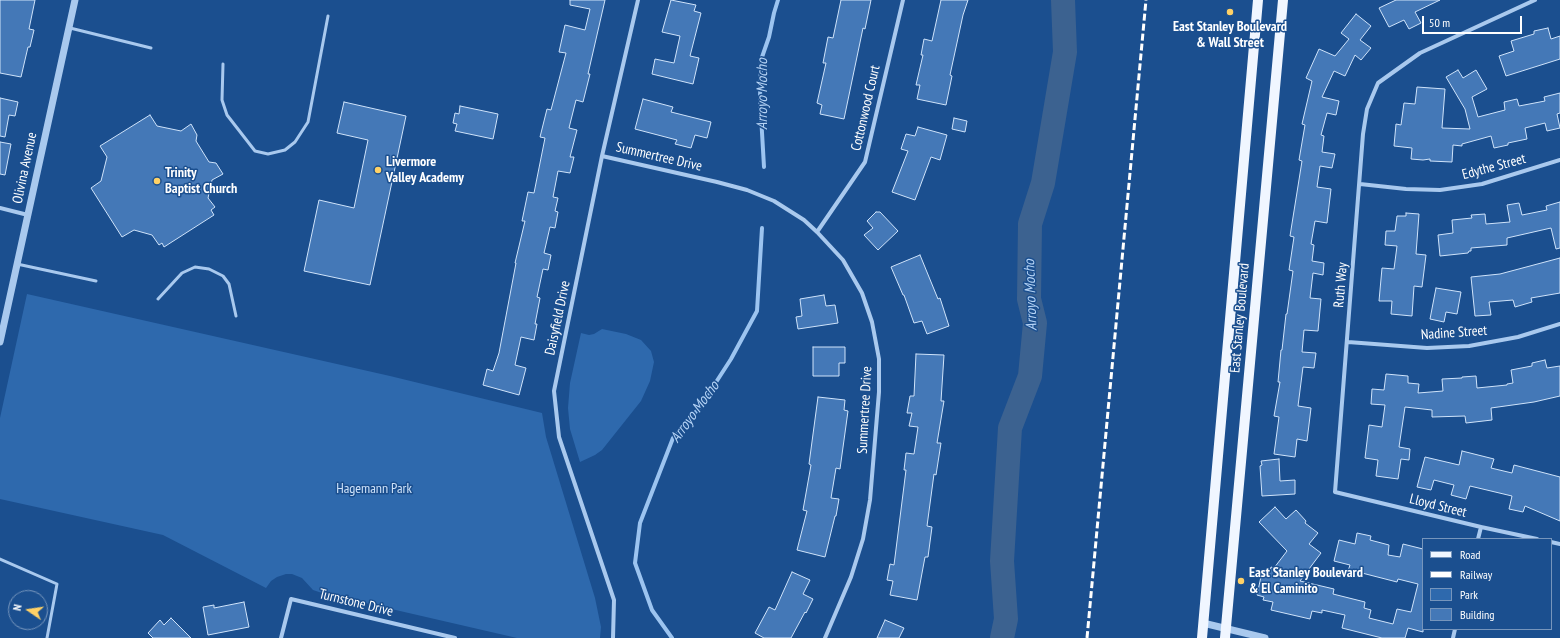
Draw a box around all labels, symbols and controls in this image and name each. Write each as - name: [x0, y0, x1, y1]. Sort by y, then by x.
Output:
- marker: East Stanley Boulevard & Wall Street: [1225, 7, 1235, 17]
- scale bar: [1424, 8, 1524, 34]
- text: 50 m: [1429, 15, 1450, 30]
- place label: East Stanley Boulevard & Wall Street: [1173, 19, 1287, 52]
- water label: Arroyo Mocho: [754, 58, 772, 130]
- street label: Cottonwood Court: [848, 64, 884, 152]
- street label: Olivina Avenue: [9, 131, 41, 205]
- street label: Summertree Drive: [614, 139, 704, 175]
- street label: Edythe Street: [1460, 150, 1528, 184]
- place label: Livermore Valley Academy: [386, 154, 464, 186]
- place label: Trinity Baptist Church: [165, 165, 237, 198]
- marker: Livermore Valley Academy: [373, 165, 383, 175]
- marker: Trinity Baptist Church: [152, 176, 162, 186]
- water label: Arroyo Mocho: [1021, 259, 1041, 331]
- street label: East Stanley Boulevard: [1227, 262, 1253, 374]
- street label: Ruth Way: [1331, 262, 1351, 308]
- street label: Daisyfield Drive: [542, 279, 574, 357]
- street label: Nadine Street: [1420, 322, 1488, 344]
- street label: Summertree Drive: [854, 366, 876, 454]
- water label: Arroyo Mocho: [667, 378, 723, 446]
- park label: Hagemann Park: [336, 481, 412, 497]
- street label: Lloyd Street: [1408, 491, 1468, 521]
- legend: [1422, 538, 1552, 630]
- text: Road: [1460, 547, 1480, 562]
- place label: East Stanley Boulevard & El Caminito: [1249, 565, 1363, 598]
- text: Railway: [1460, 567, 1492, 582]
- marker: East Stanley Boulevard & El Caminito: [1236, 576, 1246, 586]
- street label: Turnstone Drive: [317, 586, 395, 620]
- text: Park: [1460, 587, 1478, 602]
- north arrow: [8, 590, 48, 630]
- text: N: [10, 603, 25, 612]
- text: Building: [1460, 607, 1495, 622]

